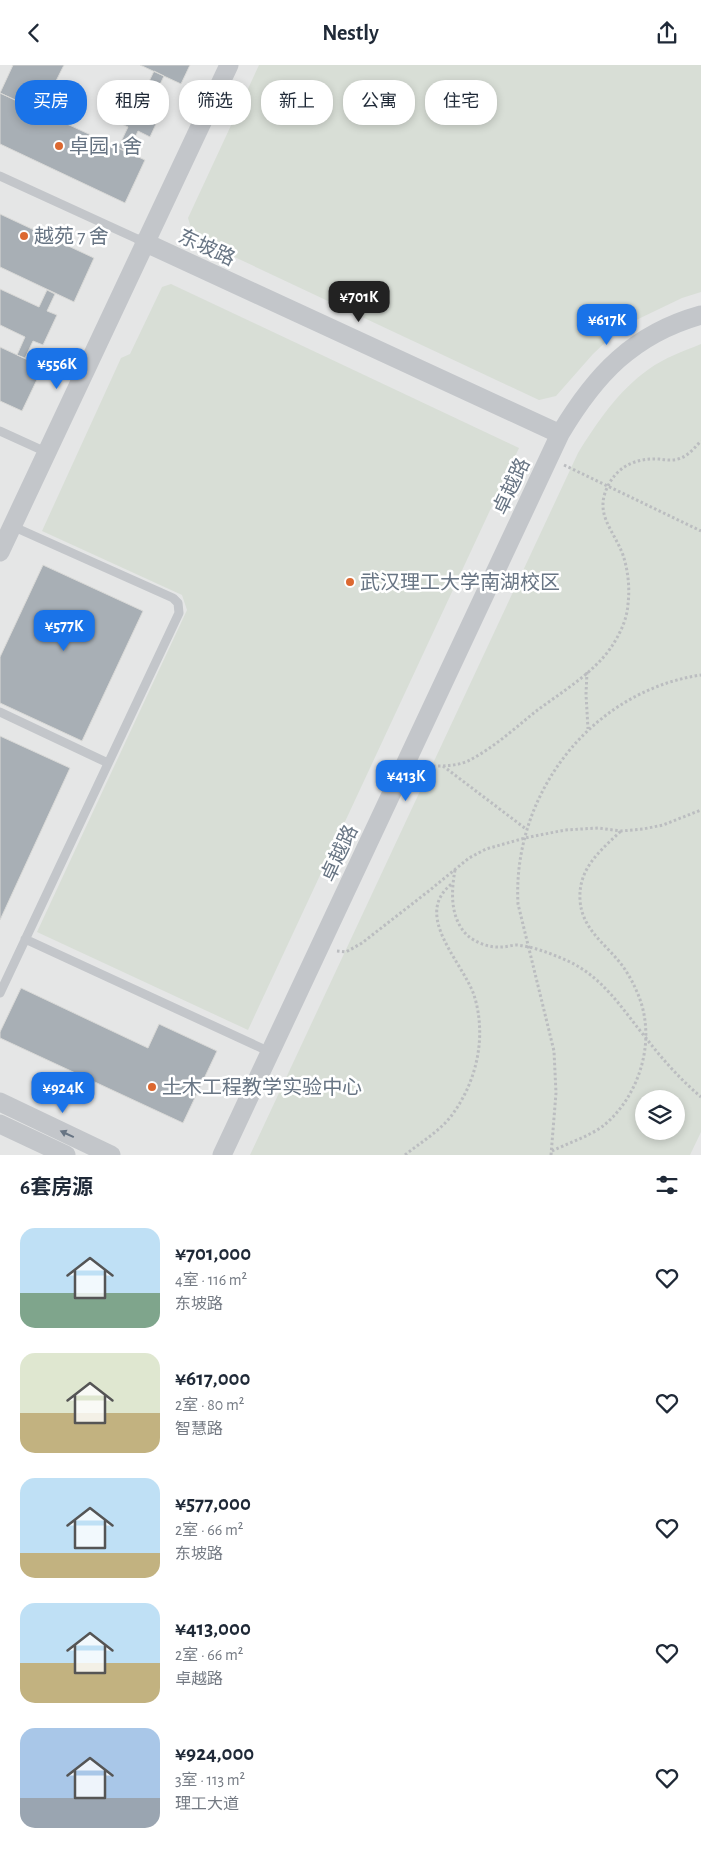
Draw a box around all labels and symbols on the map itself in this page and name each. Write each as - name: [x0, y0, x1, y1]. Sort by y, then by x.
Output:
- place label: 卓园 1 舍: [69, 136, 142, 157]
- marker: 卓园 1 舍: [53, 140, 65, 152]
- street label: 东坡路: [175, 225, 238, 270]
- place label: 越苑 7 舍: [34, 226, 109, 247]
- marker: 越苑 7 舍: [18, 230, 30, 242]
- pin: ¥701K: [324, 281, 394, 323]
- pin: ¥617K: [572, 303, 642, 346]
- pin: ¥556K: [22, 347, 92, 390]
- street label: 卓越路: [489, 455, 534, 518]
- place label: 武汉理工大学南湖校区: [360, 572, 560, 593]
- marker: 武汉理工大学南湖校区: [344, 576, 356, 588]
- pin: ¥577K: [29, 609, 99, 652]
- pin: ¥413K: [371, 759, 441, 802]
- street label: 卓越路: [317, 822, 362, 885]
- pin: ¥924K: [28, 1071, 98, 1114]
- place label: 土木工程教学实验中心: [162, 1076, 362, 1098]
- marker: 土木工程教学实验中心: [146, 1081, 158, 1093]
- one-way arrow: [60, 1130, 74, 1138]

